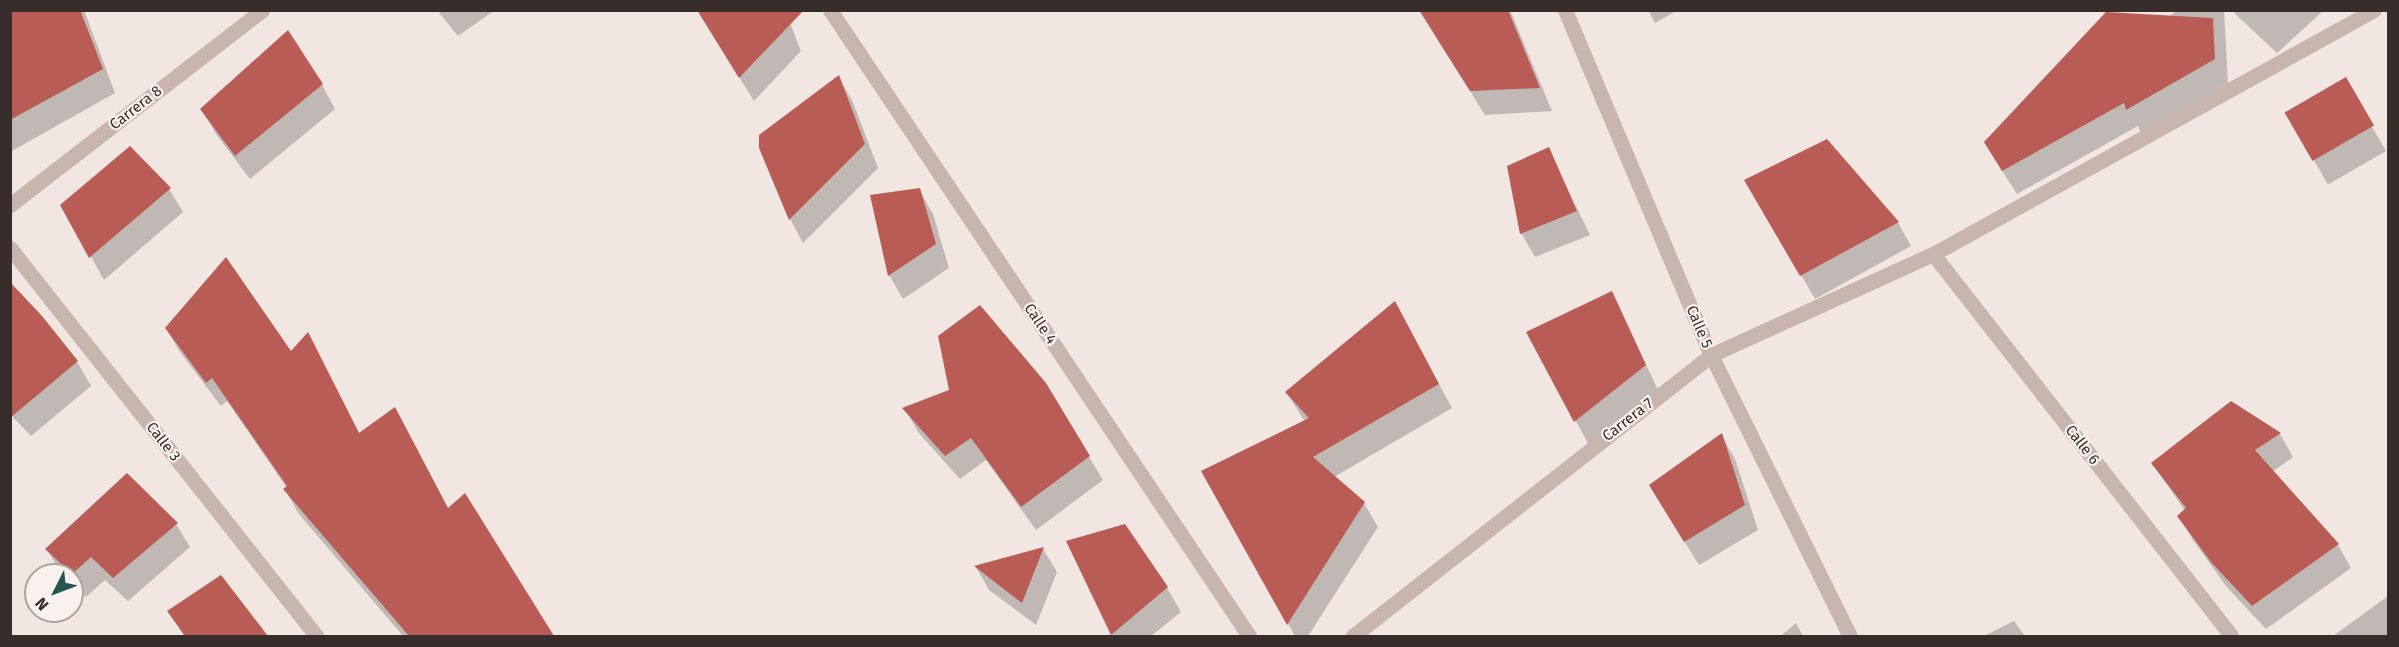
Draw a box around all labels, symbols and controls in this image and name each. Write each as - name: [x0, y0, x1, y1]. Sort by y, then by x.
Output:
- street label: Carrera 8: [106, 82, 166, 134]
- street label: Calle 4: [1020, 300, 1060, 348]
- street label: Calle 5: [1682, 303, 1716, 351]
- street label: Carrera 7: [1599, 395, 1657, 445]
- street label: Calle 3: [142, 419, 184, 465]
- street label: Calle 6: [2061, 422, 2103, 468]
- north arrow: [24, 563, 84, 623]
- text: N: [31, 594, 52, 614]

